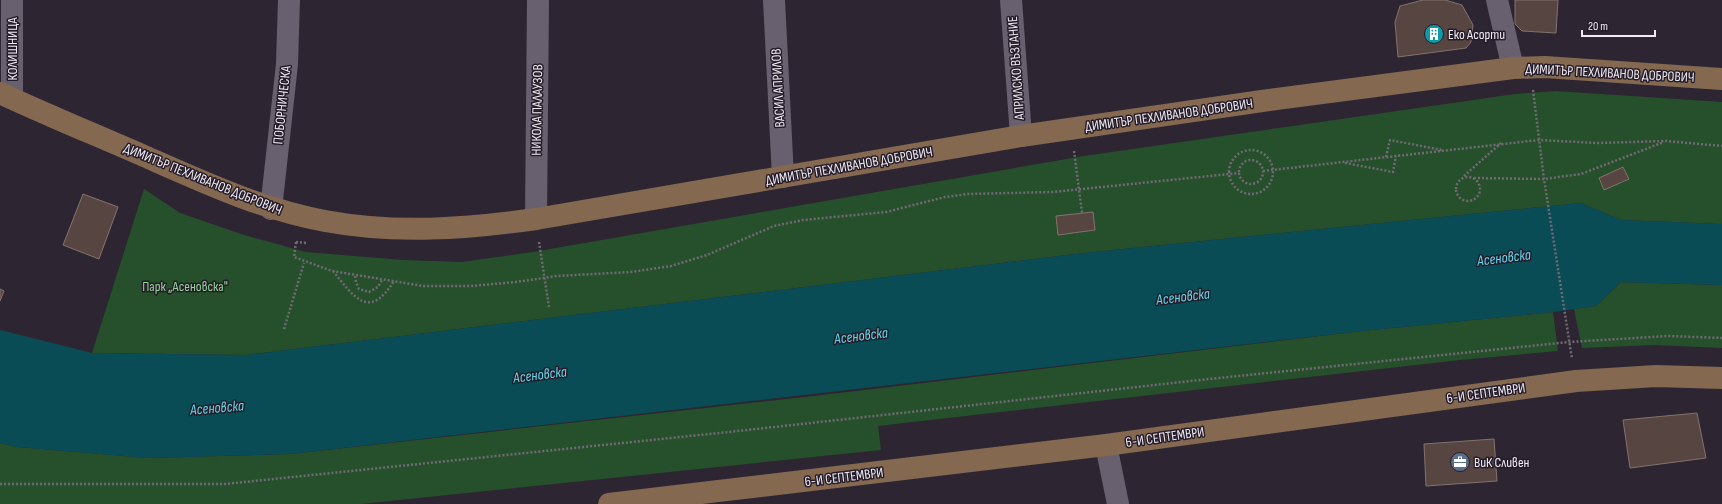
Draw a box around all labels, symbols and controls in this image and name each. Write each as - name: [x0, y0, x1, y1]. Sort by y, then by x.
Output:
- scale bar: [1582, 12, 1655, 38]
- street label: АПРИЛСКО ВЪЗТАНИЕ: [1004, 15, 1028, 121]
- street label: КОЛИШНИЦА: [4, 17, 21, 81]
- text: 20 m: [1588, 19, 1608, 34]
- building icon: Еко Асорти: [1423, 23, 1445, 45]
- place label: Еко Асорти: [1448, 26, 1505, 43]
- street label: ВАСИЛ АПРИЛОВ: [767, 48, 789, 128]
- street label: ДИМИТЪР ПЕХЛИВАНОВ ДОБРОВИЧ: [1525, 60, 1695, 86]
- street label: ПОБОРНИЧЕСКА: [269, 64, 295, 145]
- street label: НИКОЛА ПАЛАУЗОВ: [528, 64, 546, 156]
- street label: ДИМИТЪР ПЕХЛИВАНОВ ДОБРОВИЧ: [1084, 95, 1254, 135]
- street label: ДИМИТЪР ПЕХЛИВАНОВ ДОБРОВИЧ: [121, 139, 285, 219]
- street label: ДИМИТЪР ПЕХЛИВАНОВ ДОБРОВИЧ: [764, 143, 934, 189]
- water label: Асеновска: [1475, 245, 1532, 271]
- park label: Парк „Асеновска": [142, 278, 228, 295]
- water label: Асеновска: [1154, 284, 1211, 310]
- water label: Асеновска: [832, 323, 889, 349]
- water label: Асеновска: [511, 362, 568, 388]
- street label: 6-И СЕПТЕМВРИ: [1446, 379, 1526, 407]
- water label: Асеновска: [188, 396, 245, 420]
- street label: 6-И СЕПТЕМВРИ: [1125, 423, 1205, 451]
- office icon: ВиК Сливен: [1449, 451, 1471, 473]
- place label: ВиК Сливен: [1474, 454, 1530, 471]
- street label: 6-И СЕПТЕМВРИ: [804, 464, 884, 490]

